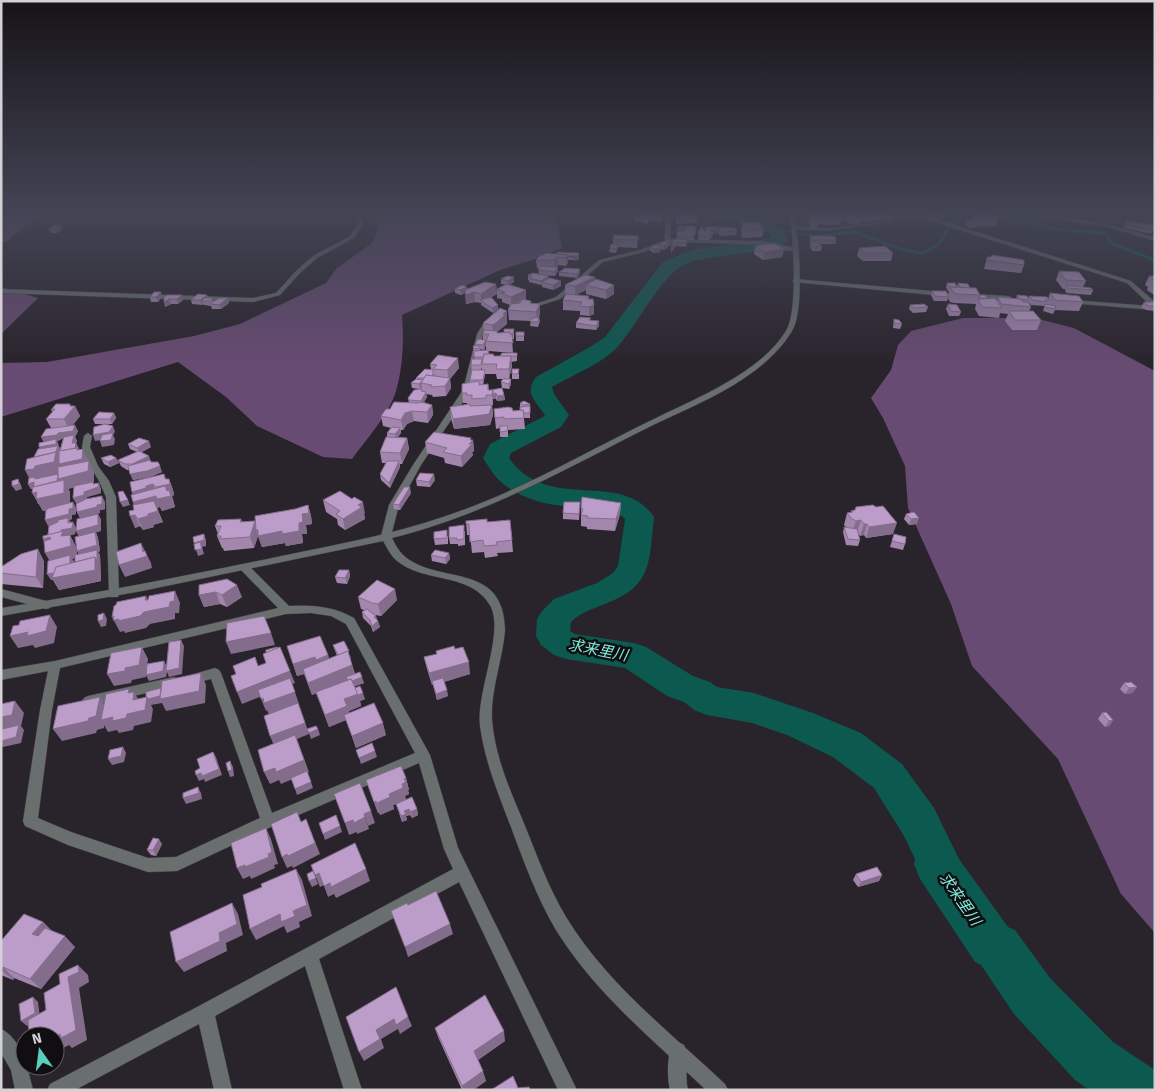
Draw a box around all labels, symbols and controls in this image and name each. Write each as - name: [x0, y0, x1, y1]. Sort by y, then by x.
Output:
- water label: 求来里川: [567, 635, 631, 665]
- water label: 求来里川: [935, 869, 986, 930]
- north arrow: [15, 1026, 65, 1076]
- text: N: [30, 1029, 44, 1048]

